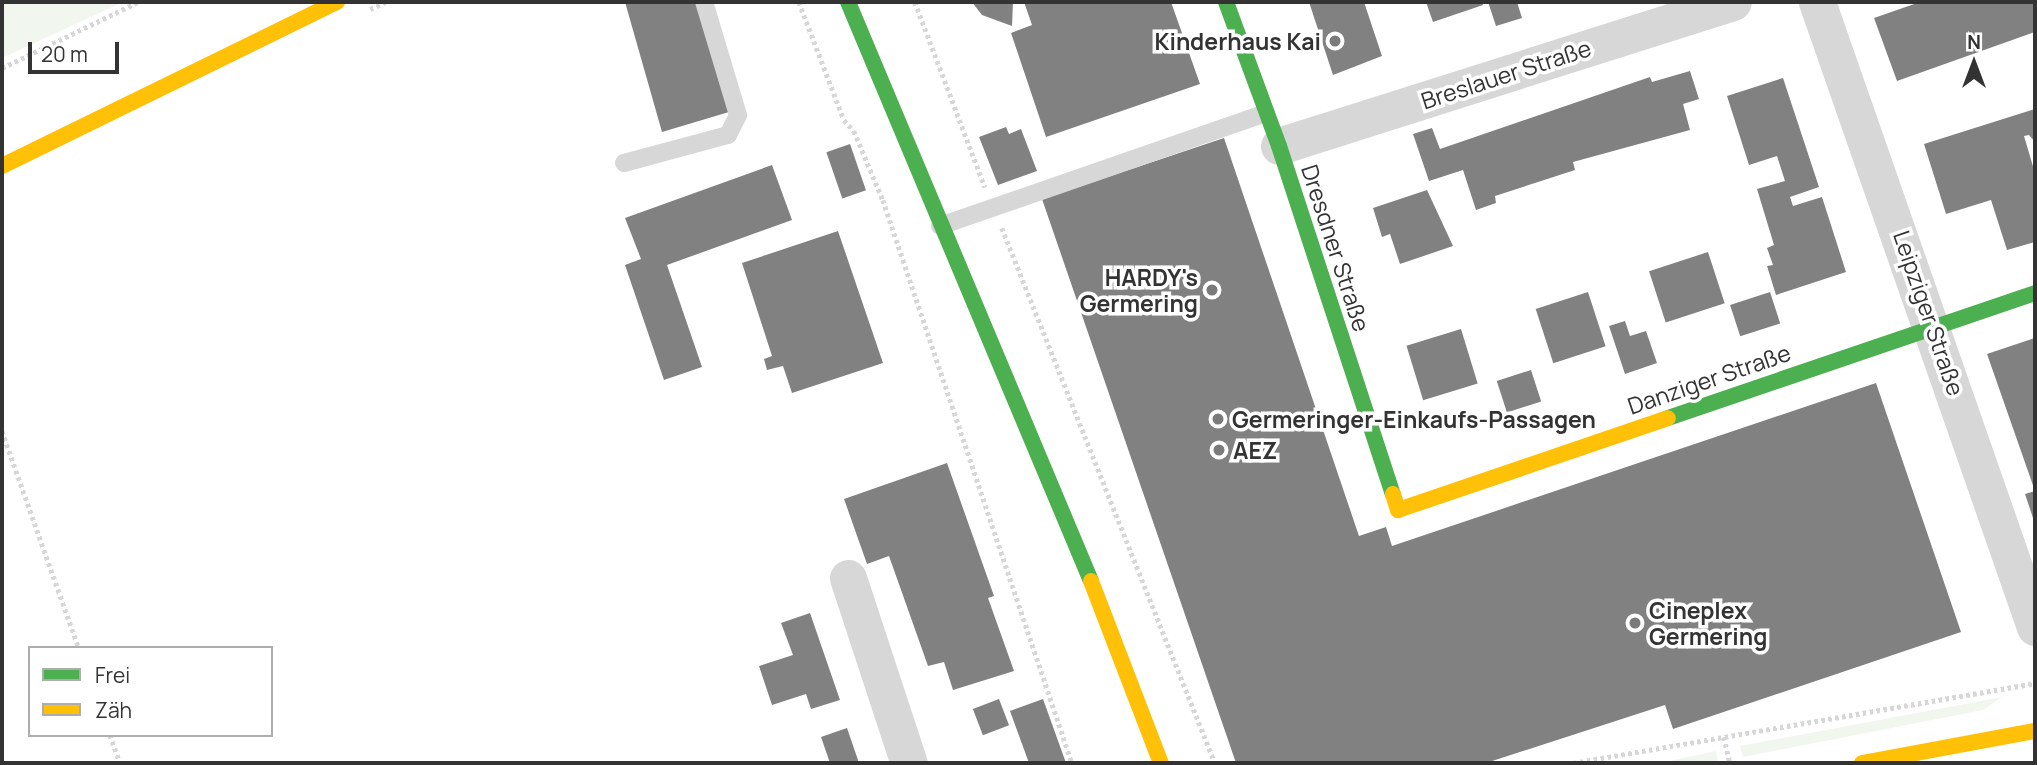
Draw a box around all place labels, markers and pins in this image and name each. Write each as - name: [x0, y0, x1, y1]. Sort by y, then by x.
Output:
- place label: Kinderhaus Kai: [1155, 27, 1321, 55]
- marker: Kinderhaus Kai: [1327, 33, 1343, 49]
- place label: HARDY's Germering: [1080, 263, 1198, 317]
- marker: HARDY's Germering: [1204, 282, 1220, 298]
- place label: Germeringer-Einkaufs-Passagen: [1232, 405, 1596, 433]
- marker: Germeringer-Einkaufs-Passagen: [1210, 411, 1226, 427]
- place label: AEZ: [1233, 436, 1277, 464]
- marker: AEZ: [1211, 442, 1227, 458]
- place label: Cineplex Germering: [1649, 596, 1767, 650]
- marker: Cineplex Germering: [1627, 615, 1643, 631]

